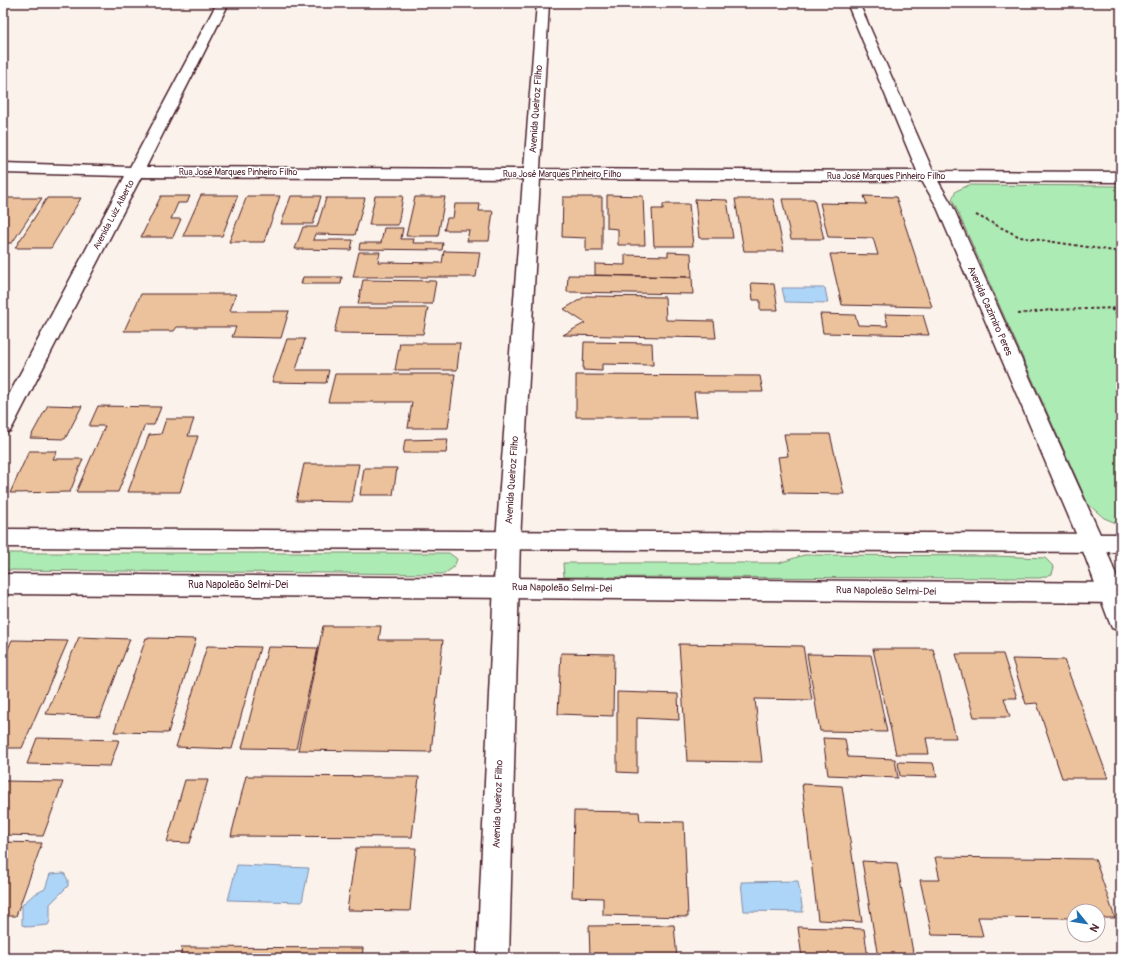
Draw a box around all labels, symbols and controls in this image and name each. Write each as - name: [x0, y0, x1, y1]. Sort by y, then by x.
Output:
- street label: Avenida Queiroz Filho: [527, 64, 545, 154]
- street label: Rua José Marques Pinheiro Filho: [179, 167, 298, 178]
- street label: Rua José Marques Pinheiro Filho: [503, 169, 622, 180]
- street label: Rua José Marques Pinheiro Filho: [827, 171, 946, 182]
- street label: Avenida Luiz Alberto: [91, 178, 137, 252]
- street label: Avenida Cazimiro Peres: [965, 264, 1015, 358]
- street label: Avenida Queiroz Filho: [503, 435, 521, 525]
- street label: Rua Napoleão Selmi-Dei: [188, 579, 288, 591]
- street label: Rua Napoleão Selmi-Dei: [512, 581, 612, 595]
- street label: Rua Napoleão Selmi-Dei: [836, 584, 936, 598]
- street label: Avenida Queiroz Filho: [490, 759, 506, 848]
- north arrow: [1066, 903, 1106, 943]
- text: N: [1086, 921, 1102, 935]

